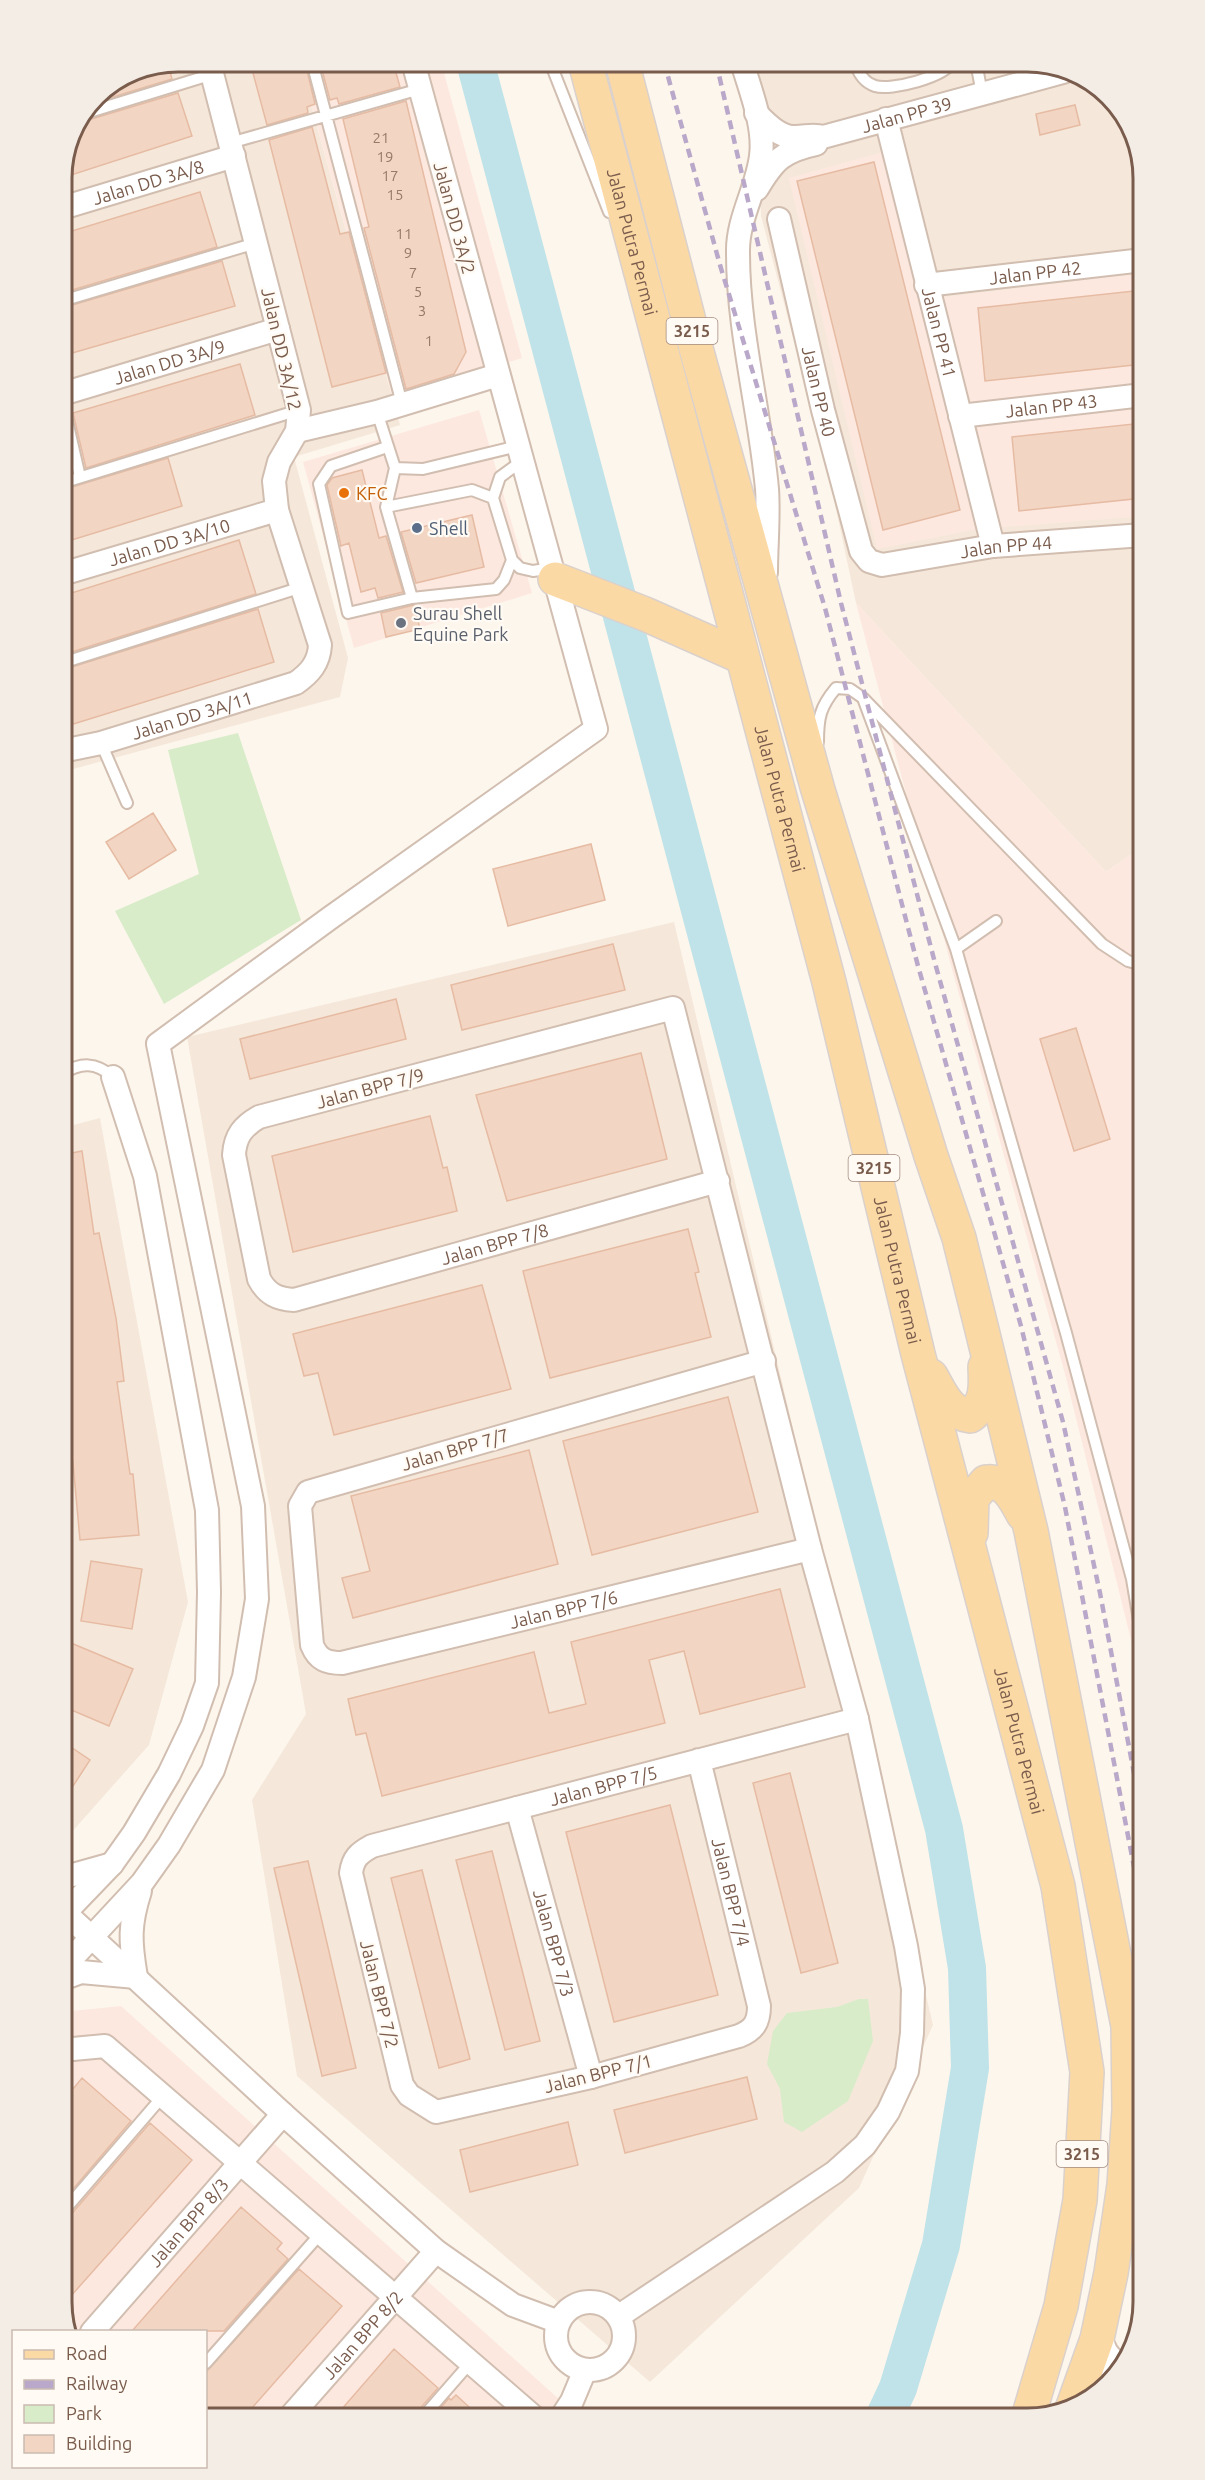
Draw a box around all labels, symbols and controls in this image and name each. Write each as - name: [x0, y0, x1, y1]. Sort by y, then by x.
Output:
- street label: Jalan PP 39: [859, 93, 954, 136]
- house number: 21: [373, 129, 389, 146]
- house number: 19: [377, 148, 393, 165]
- street label: Jalan DD 3A/8: [90, 156, 206, 208]
- street label: Jalan DD 3A/2: [430, 160, 480, 276]
- street label: Jalan Putra Permai: [604, 166, 662, 317]
- house number: 17: [382, 167, 398, 184]
- house number: 15: [387, 186, 403, 203]
- house number: 11: [396, 225, 412, 242]
- house number: 9: [404, 244, 412, 261]
- street label: Jalan PP 42: [988, 257, 1082, 288]
- house number: 7: [409, 264, 417, 281]
- house number: 5: [414, 283, 422, 300]
- street label: Jalan PP 41: [919, 285, 960, 380]
- street label: Jalan DD 3A/12: [258, 286, 306, 412]
- house number: 3: [418, 302, 426, 319]
- road number: 3215: [666, 318, 718, 344]
- house number: 1: [425, 332, 433, 349]
- street label: Jalan DD 3A/9: [111, 336, 227, 388]
- street label: Jalan PP 40: [799, 344, 840, 439]
- street label: Jalan PP 43: [1004, 390, 1099, 421]
- place label: KFC: [356, 483, 387, 503]
- marker: KFC: [337, 486, 351, 500]
- street label: Jalan DD 3A/10: [106, 515, 232, 569]
- place label: Shell: [429, 518, 468, 538]
- marker: Shell: [410, 521, 424, 535]
- street label: Jalan PP 44: [958, 532, 1053, 561]
- place label: Surau Shell Equine Park: [413, 603, 508, 644]
- marker: Surau Shell Equine Park: [394, 616, 408, 630]
- street label: Jalan DD 3A/11: [129, 687, 255, 743]
- street label: Jalan Putra Permai: [751, 723, 809, 874]
- street label: Jalan BPP 7/9: [314, 1064, 426, 1112]
- road number: 3215: [848, 1155, 900, 1181]
- street label: Jalan Putra Permai: [871, 1194, 925, 1346]
- street label: Jalan BPP 7/8: [439, 1219, 551, 1268]
- street label: Jalan BPP 7/7: [399, 1424, 511, 1474]
- street label: Jalan BPP 7/6: [507, 1586, 620, 1632]
- street label: Jalan Putra Permai: [991, 1665, 1049, 1816]
- street label: Jalan BPP 7/5: [547, 1762, 659, 1809]
- street label: Jalan BPP 7/4: [708, 1836, 754, 1948]
- street label: Jalan BPP 7/3: [530, 1887, 578, 1999]
- street label: Jalan BPP 7/2: [357, 1938, 403, 2050]
- street label: Jalan BPP 7/1: [542, 2050, 654, 2096]
- road number: 3215: [1056, 2141, 1108, 2167]
- street label: Jalan BPP 8/3: [144, 2174, 232, 2270]
- street label: Jalan BPP 8/2: [318, 2287, 406, 2383]
- legend: [12, 2330, 207, 2468]
- text: Road: [66, 2343, 108, 2363]
- text: Railway: [66, 2373, 128, 2393]
- text: Park: [66, 2403, 102, 2423]
- text: Building: [66, 2433, 132, 2453]

